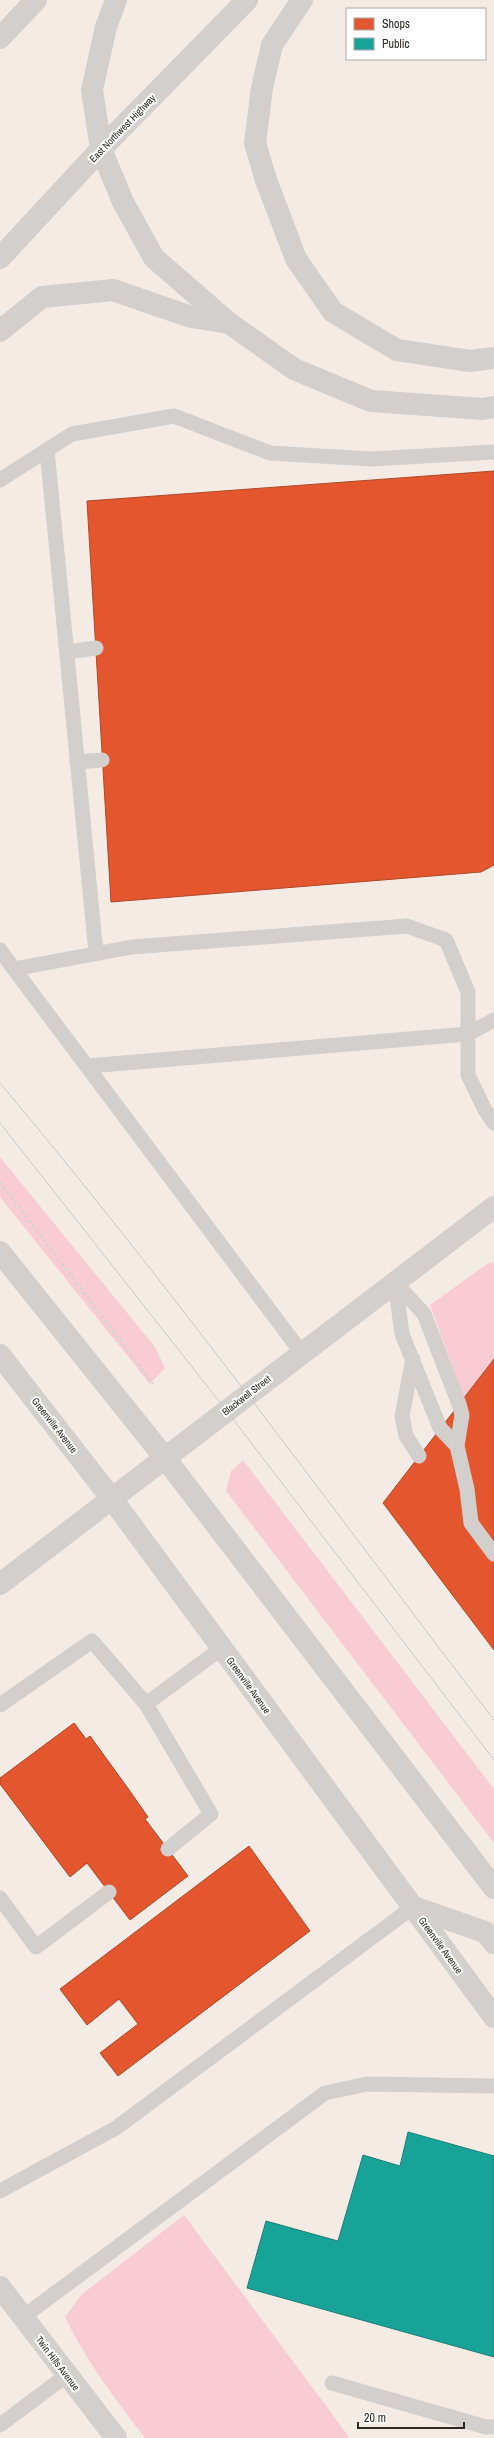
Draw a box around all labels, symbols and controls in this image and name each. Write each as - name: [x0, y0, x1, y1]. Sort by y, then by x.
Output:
- legend: [346, 8, 486, 60]
- text: Shops: [382, 16, 410, 32]
- text: Public: [382, 36, 409, 52]
- street label: East Northwest Highway: [87, 91, 159, 165]
- street label: Blackwell Street: [219, 1372, 274, 1418]
- street label: Greenville Avenue: [29, 1395, 81, 1456]
- street label: Greenville Avenue: [224, 1654, 274, 1717]
- street label: Greenville Avenue: [416, 1914, 466, 1977]
- street label: Twin Hills Avenue: [33, 2333, 83, 2394]
- scale bar: [358, 2404, 464, 2430]
- text: 20 m: [364, 2410, 386, 2426]

